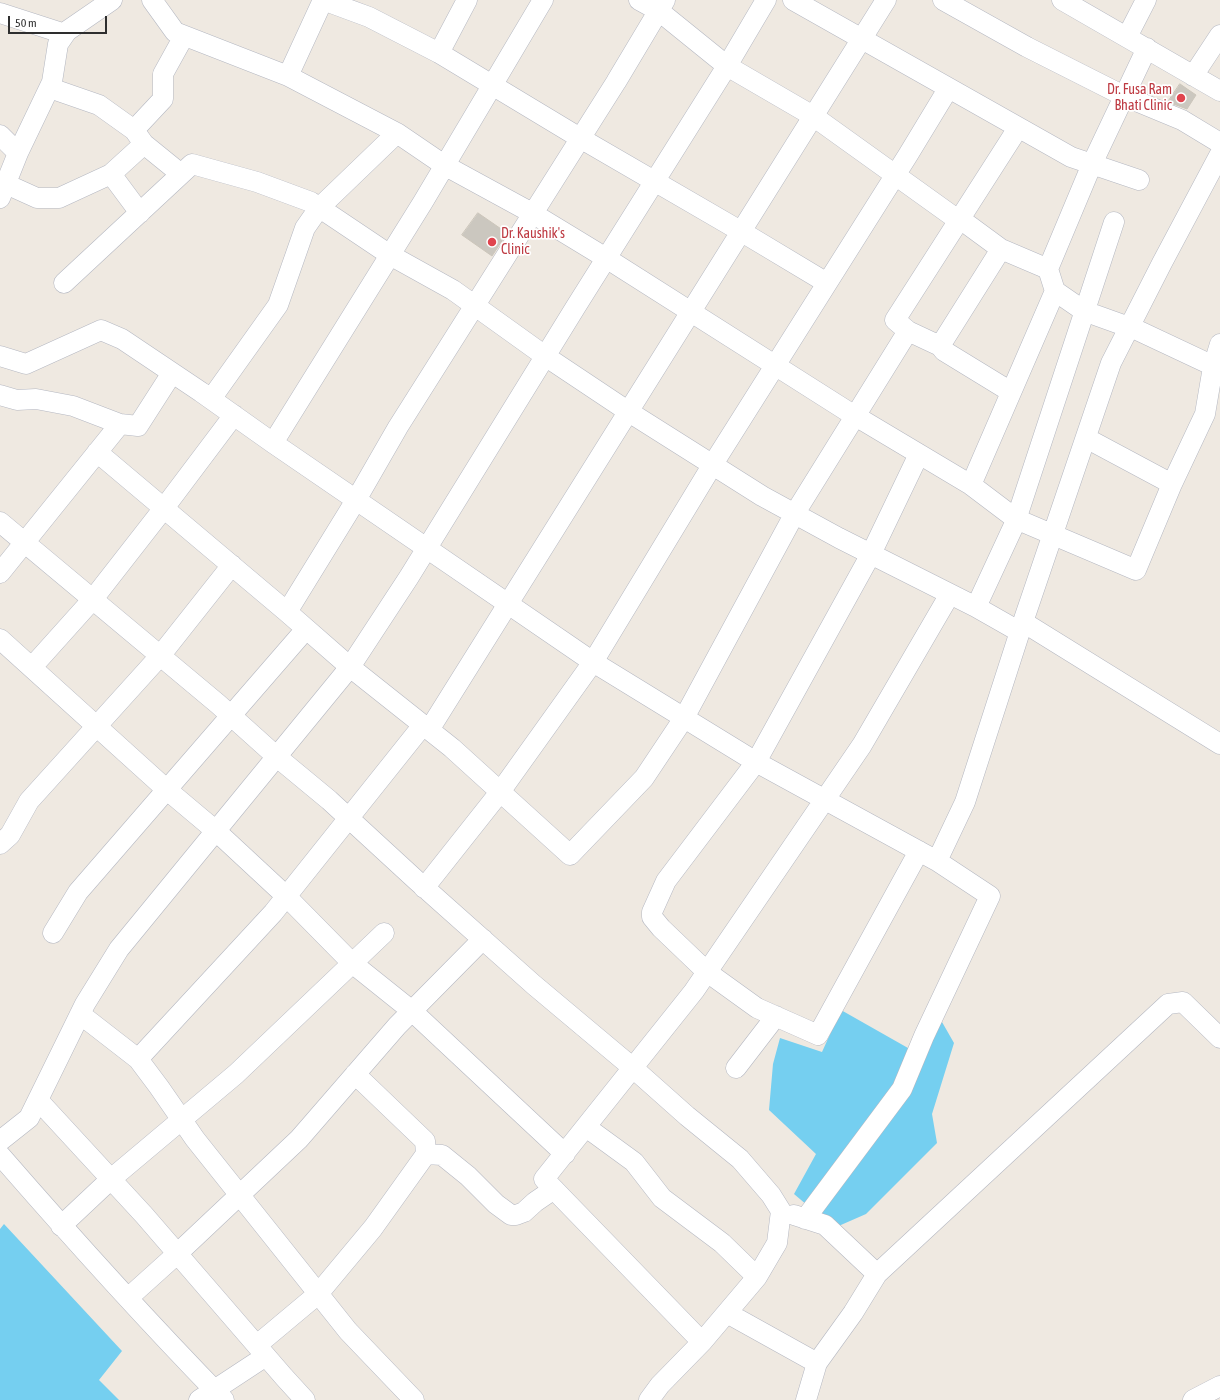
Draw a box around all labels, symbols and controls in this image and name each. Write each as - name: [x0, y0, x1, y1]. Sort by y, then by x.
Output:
- scale bar: [10, 8, 109, 34]
- text: 50 m: [15, 16, 37, 30]
- place label: Dr. Fusa Ram Bhati Clinic: [1107, 82, 1172, 114]
- marker: Dr. Fusa Ram Bhati Clinic: [1175, 92, 1187, 104]
- place label: Dr. Kaushik's Clinic: [501, 226, 565, 258]
- marker: Dr. Kaushik's Clinic: [486, 236, 498, 248]

